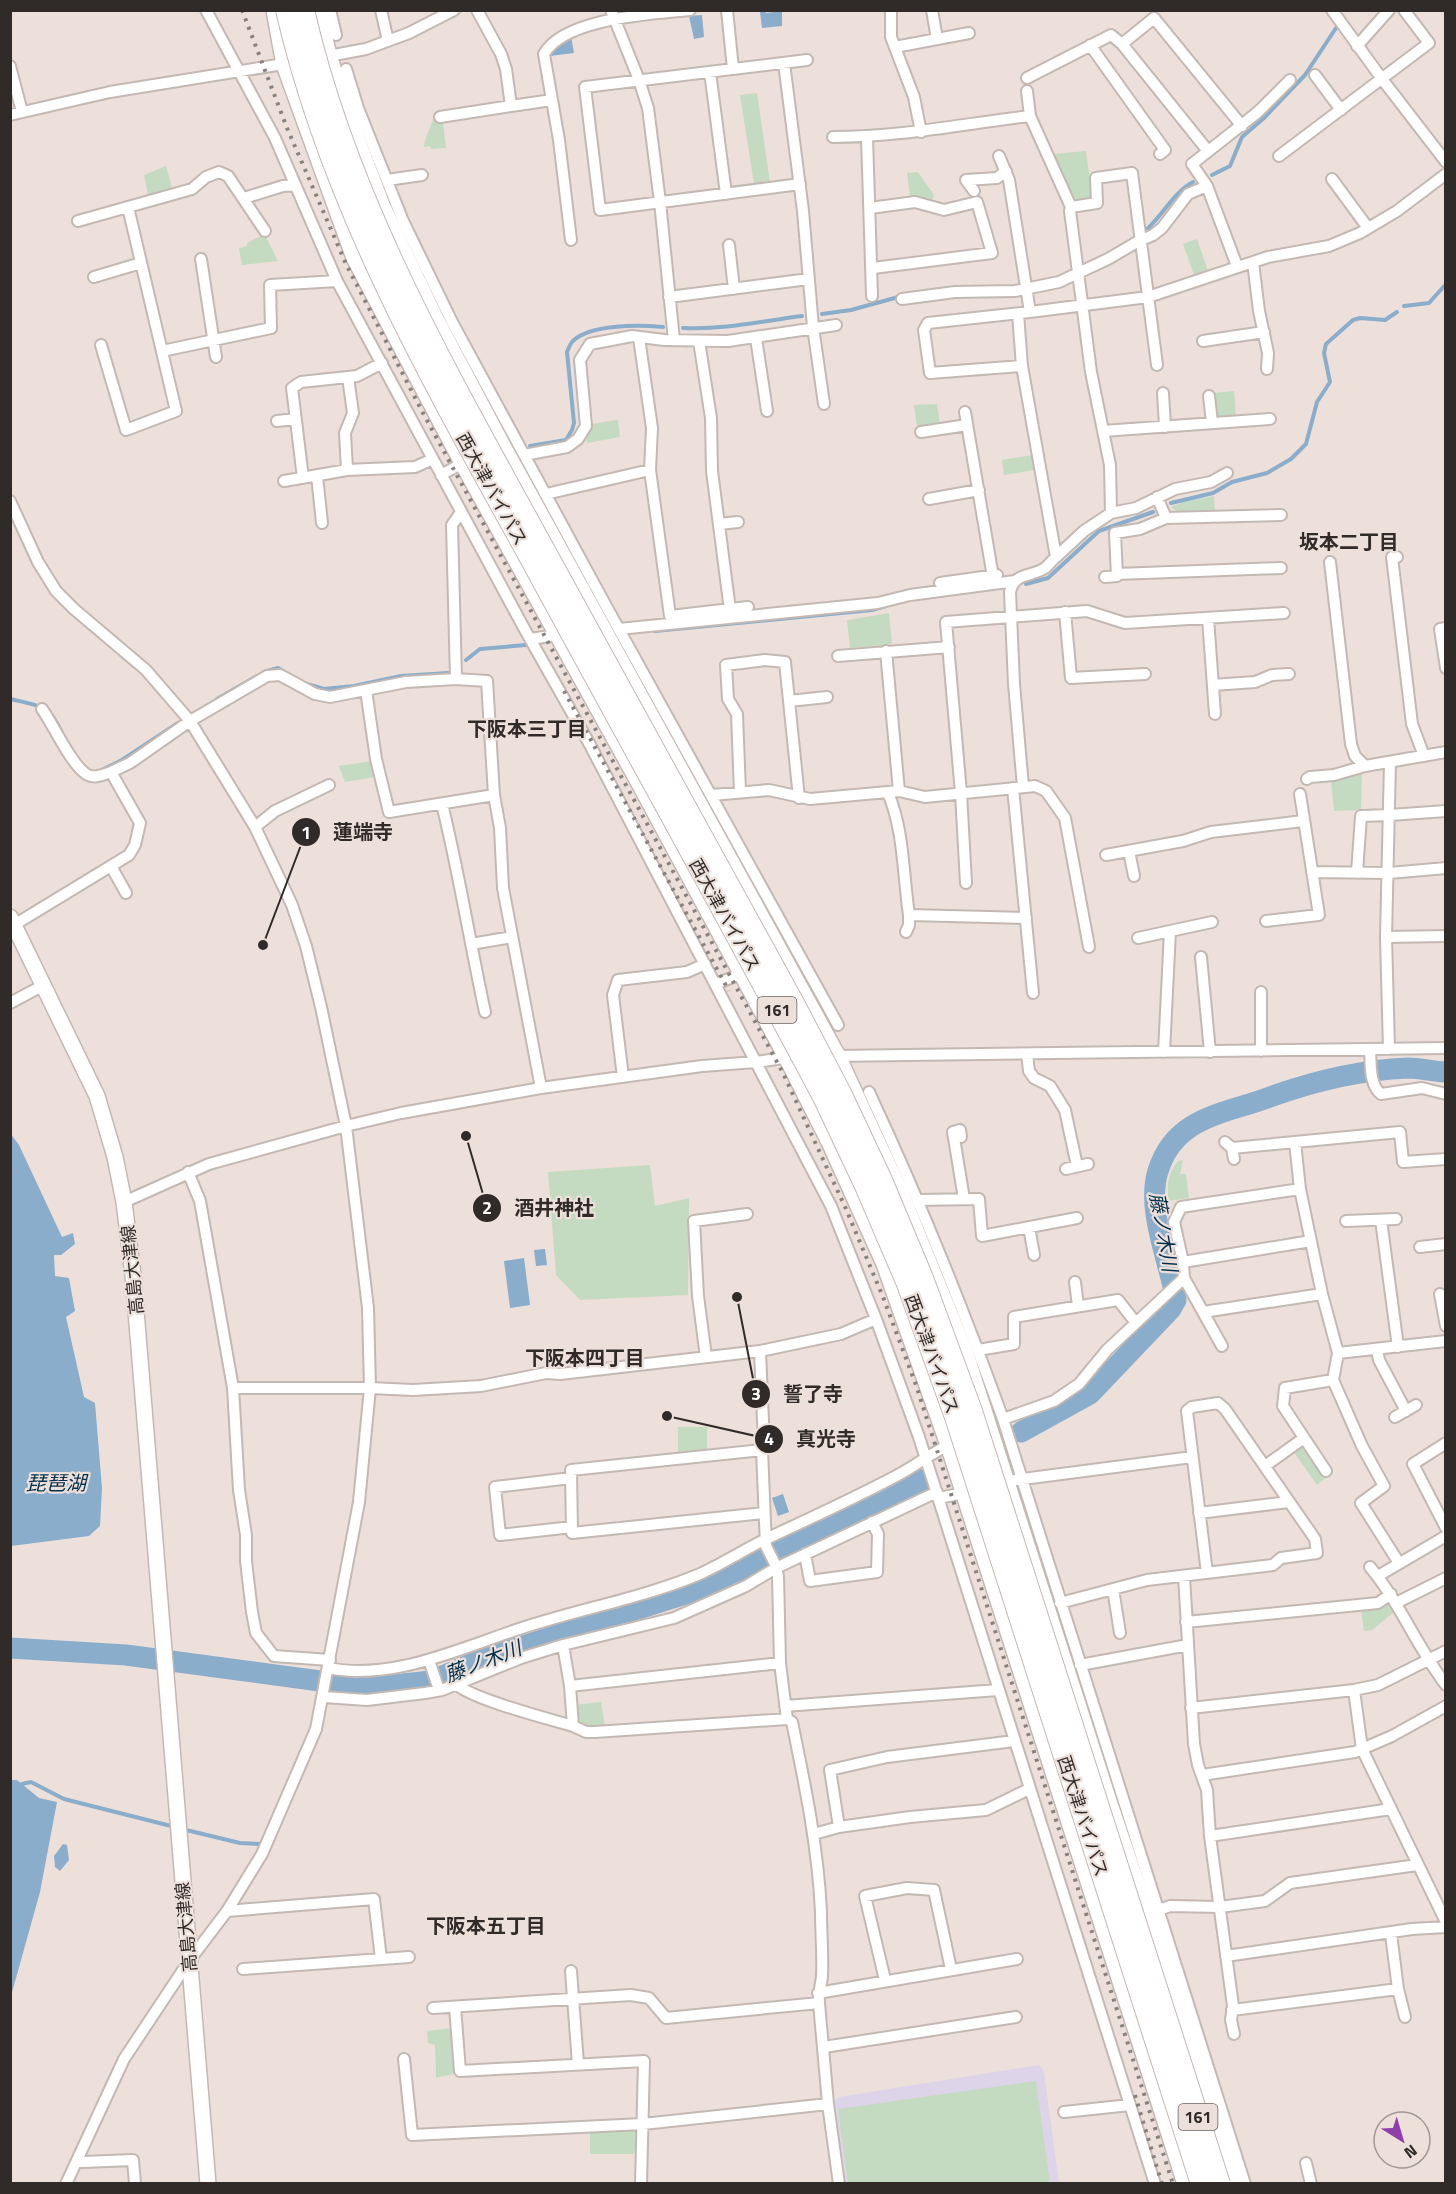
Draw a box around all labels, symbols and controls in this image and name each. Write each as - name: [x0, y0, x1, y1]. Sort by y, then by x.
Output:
- street label: 西大津バイパス: [450, 428, 534, 550]
- district label: 坂本二丁目: [1299, 526, 1399, 557]
- district label: 下阪本三丁目: [467, 713, 587, 744]
- callout: 蓮端寺: [291, 813, 405, 851]
- text: 蓮端寺: [333, 816, 393, 847]
- text: 1: [301, 819, 311, 846]
- street label: 西大津バイパス: [683, 854, 767, 976]
- road number: 161: [758, 997, 796, 1023]
- callout: 酒井神社: [472, 1189, 606, 1227]
- water label: 藤ノ木川: [1142, 1190, 1187, 1276]
- text: 酒井神社: [514, 1192, 594, 1223]
- text: 2: [482, 1194, 492, 1221]
- street label: 高島大津線: [114, 1224, 150, 1316]
- street label: 西大津バイパス: [898, 1290, 966, 1418]
- district label: 下阪本四丁目: [525, 1342, 645, 1373]
- callout: 誓了寺: [741, 1375, 855, 1413]
- text: 誓了寺: [783, 1378, 843, 1409]
- text: 3: [751, 1380, 761, 1407]
- callout: 真光寺: [754, 1420, 868, 1458]
- text: 真光寺: [796, 1423, 856, 1454]
- text: 4: [764, 1425, 774, 1452]
- water label: 琵琶湖: [26, 1467, 89, 1498]
- water label: 藤ノ木川: [440, 1631, 528, 1690]
- street label: 西大津バイパス: [1051, 1752, 1115, 1880]
- street label: 高島大津線: [169, 1881, 203, 1973]
- district label: 下阪本五丁目: [426, 1910, 546, 1941]
- road number: 161: [1178, 2104, 1218, 2130]
- north arrow: [1372, 2110, 1432, 2170]
- text: N: [1399, 2139, 1423, 2165]

